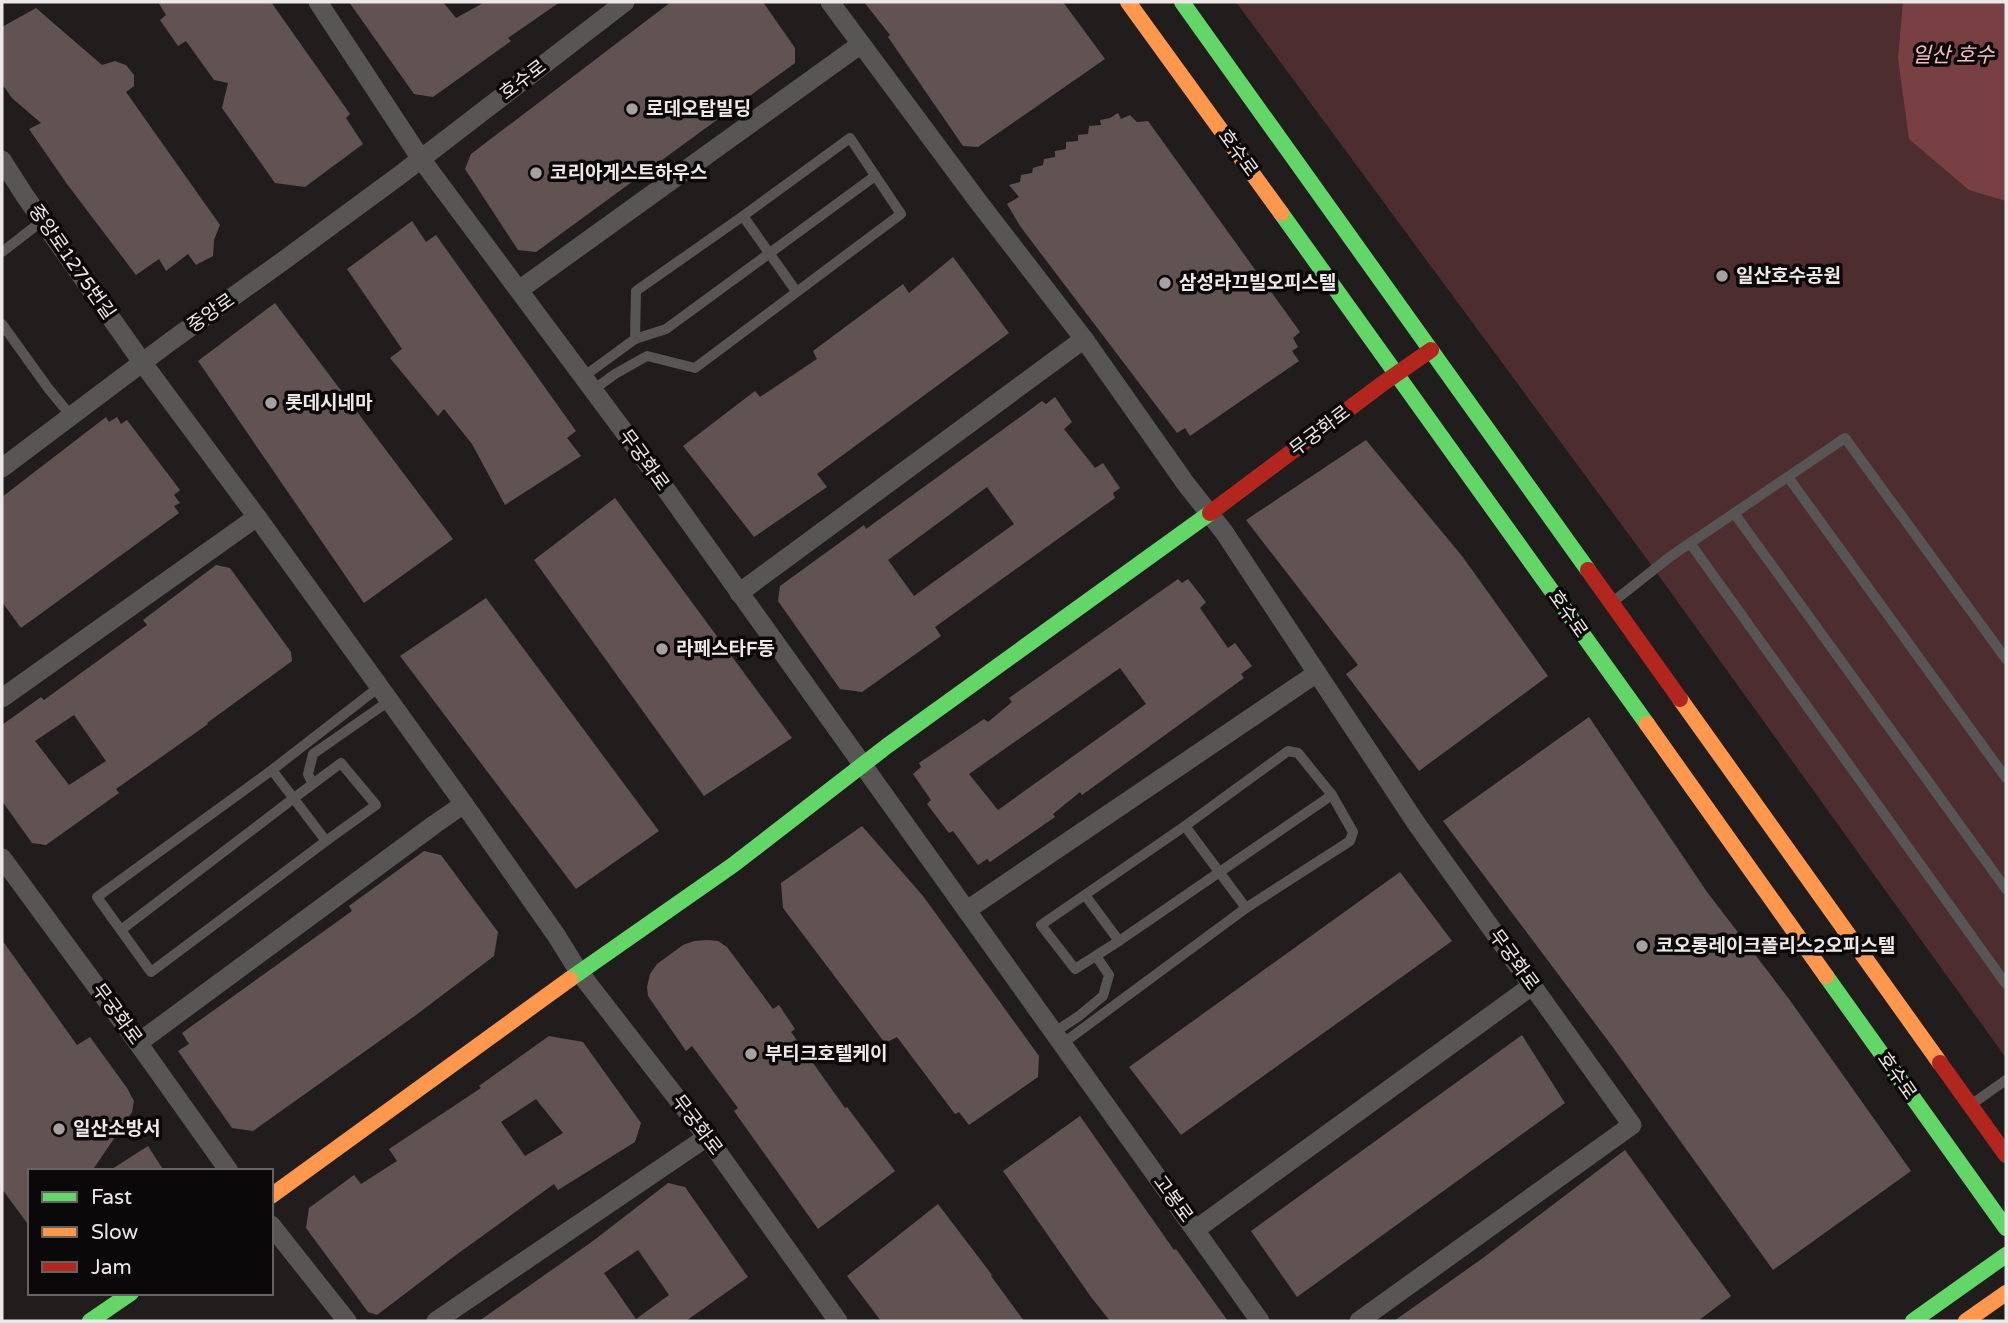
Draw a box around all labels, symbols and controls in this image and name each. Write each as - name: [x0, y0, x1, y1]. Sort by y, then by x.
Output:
- water label: 일산 호수: [1912, 43, 1995, 68]
- street label: 호수로: [495, 55, 551, 105]
- place label: 로데오탑빌딩: [646, 98, 751, 120]
- marker: 로데오탑빌딩: [624, 101, 640, 117]
- street label: 호수로: [1214, 125, 1262, 181]
- place label: 코리아게스트하우스: [550, 162, 707, 184]
- marker: 코리아게스트하우스: [528, 165, 544, 181]
- street label: 중앙로1275번길: [24, 200, 120, 324]
- place label: 일산호수공원: [1736, 265, 1841, 287]
- marker: 일산호수공원: [1714, 268, 1730, 284]
- place label: 삼성라끄빌오피스텔: [1179, 272, 1336, 294]
- marker: 삼성라끄빌오피스텔: [1157, 275, 1173, 291]
- street label: 중앙로: [183, 289, 239, 337]
- place label: 롯데시네마: [285, 392, 373, 414]
- marker: 롯데시네마: [263, 395, 279, 411]
- street label: 무궁화로: [1285, 401, 1355, 461]
- street label: 무궁화로: [615, 425, 673, 495]
- street label: 호수로: [1544, 586, 1592, 642]
- place label: 라페스타F동: [676, 638, 775, 660]
- marker: 라페스타F동: [654, 641, 670, 657]
- street label: 무궁화로: [1485, 925, 1543, 995]
- place label: 코오롱레이크폴리스2오피스텔: [1656, 935, 1895, 957]
- marker: 코오롱레이크폴리스2오피스텔: [1634, 938, 1650, 954]
- street label: 무궁화로: [88, 979, 146, 1049]
- place label: 부티크호텔케이: [765, 1043, 887, 1065]
- marker: 부티크호텔케이: [743, 1046, 759, 1062]
- street label: 호수로: [1873, 1048, 1921, 1104]
- street label: 무궁화로: [667, 1090, 727, 1160]
- place label: 일산소방서: [73, 1118, 160, 1140]
- marker: 일산소방서: [51, 1121, 67, 1137]
- legend: [28, 1169, 273, 1295]
- street label: 고봉로: [1149, 1171, 1197, 1227]
- text: Fast: [91, 1185, 132, 1210]
- text: Slow: [91, 1220, 139, 1245]
- text: Jam: [91, 1255, 132, 1280]

